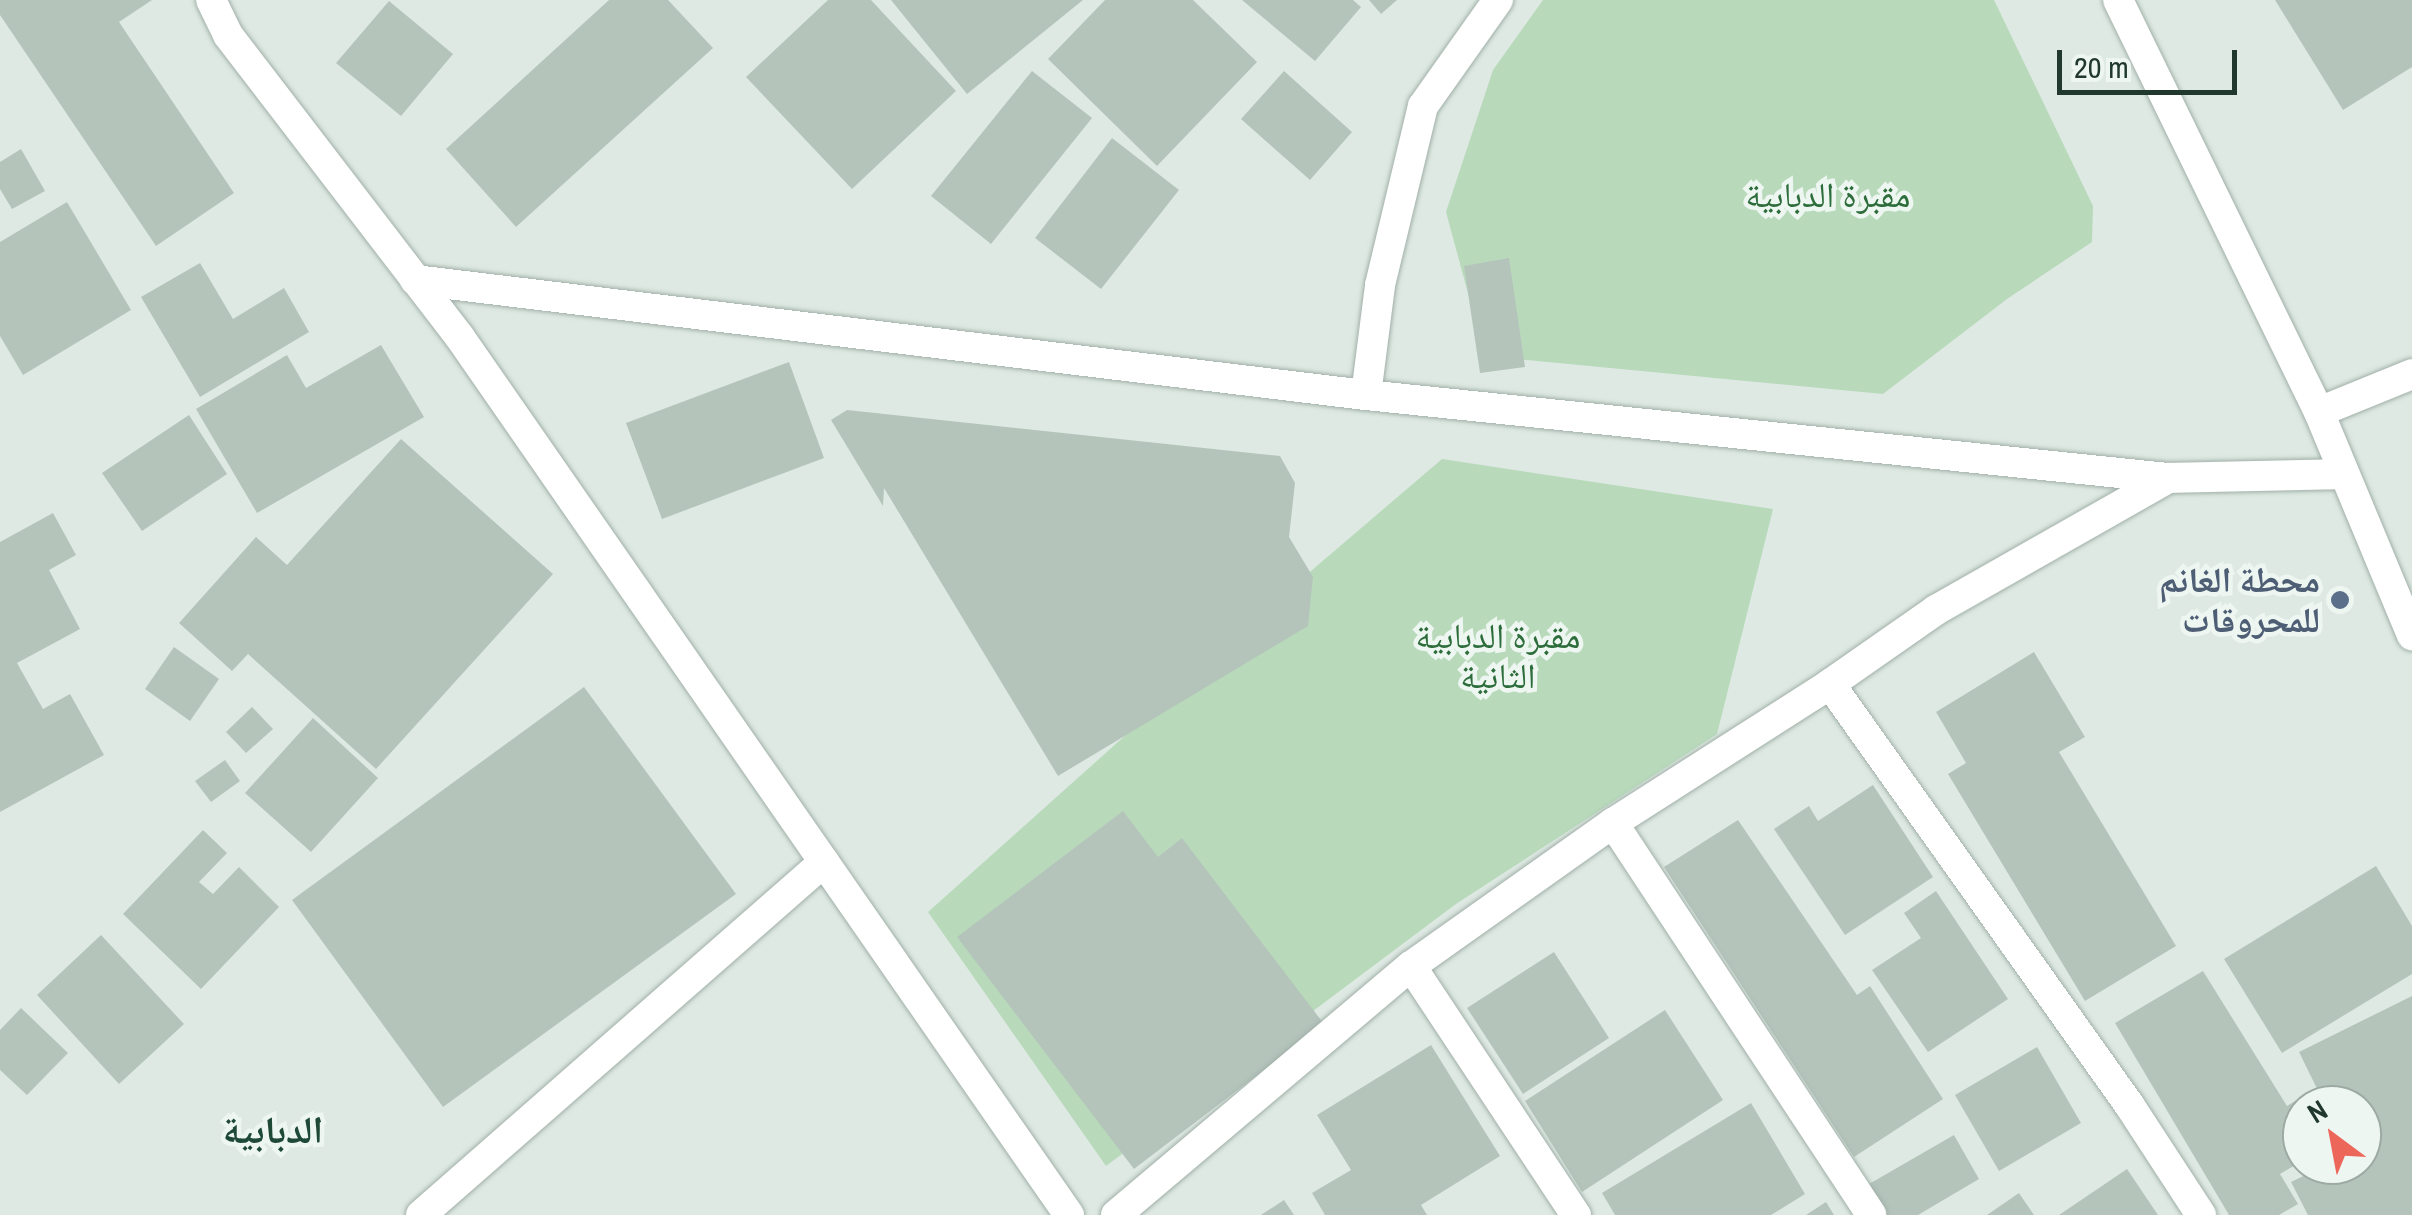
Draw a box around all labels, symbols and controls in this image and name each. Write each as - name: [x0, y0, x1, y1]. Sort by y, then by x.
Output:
- scale bar: [2062, 30, 2242, 92]
- text: 20 m: [2074, 47, 2129, 87]
- park label: مقبرة الدبابية: [1746, 174, 1910, 216]
- place label: محطة الغانم للمحروقات: [2159, 559, 2320, 641]
- marker: محطة الغانم للمحروقات: [2329, 589, 2351, 611]
- park label: مقبرة الدبابية الثانية: [1416, 615, 1580, 697]
- north arrow: [2282, 1085, 2382, 1185]
- text: N: [2300, 1091, 2334, 1132]
- district label: الدبابية: [223, 1107, 323, 1153]

